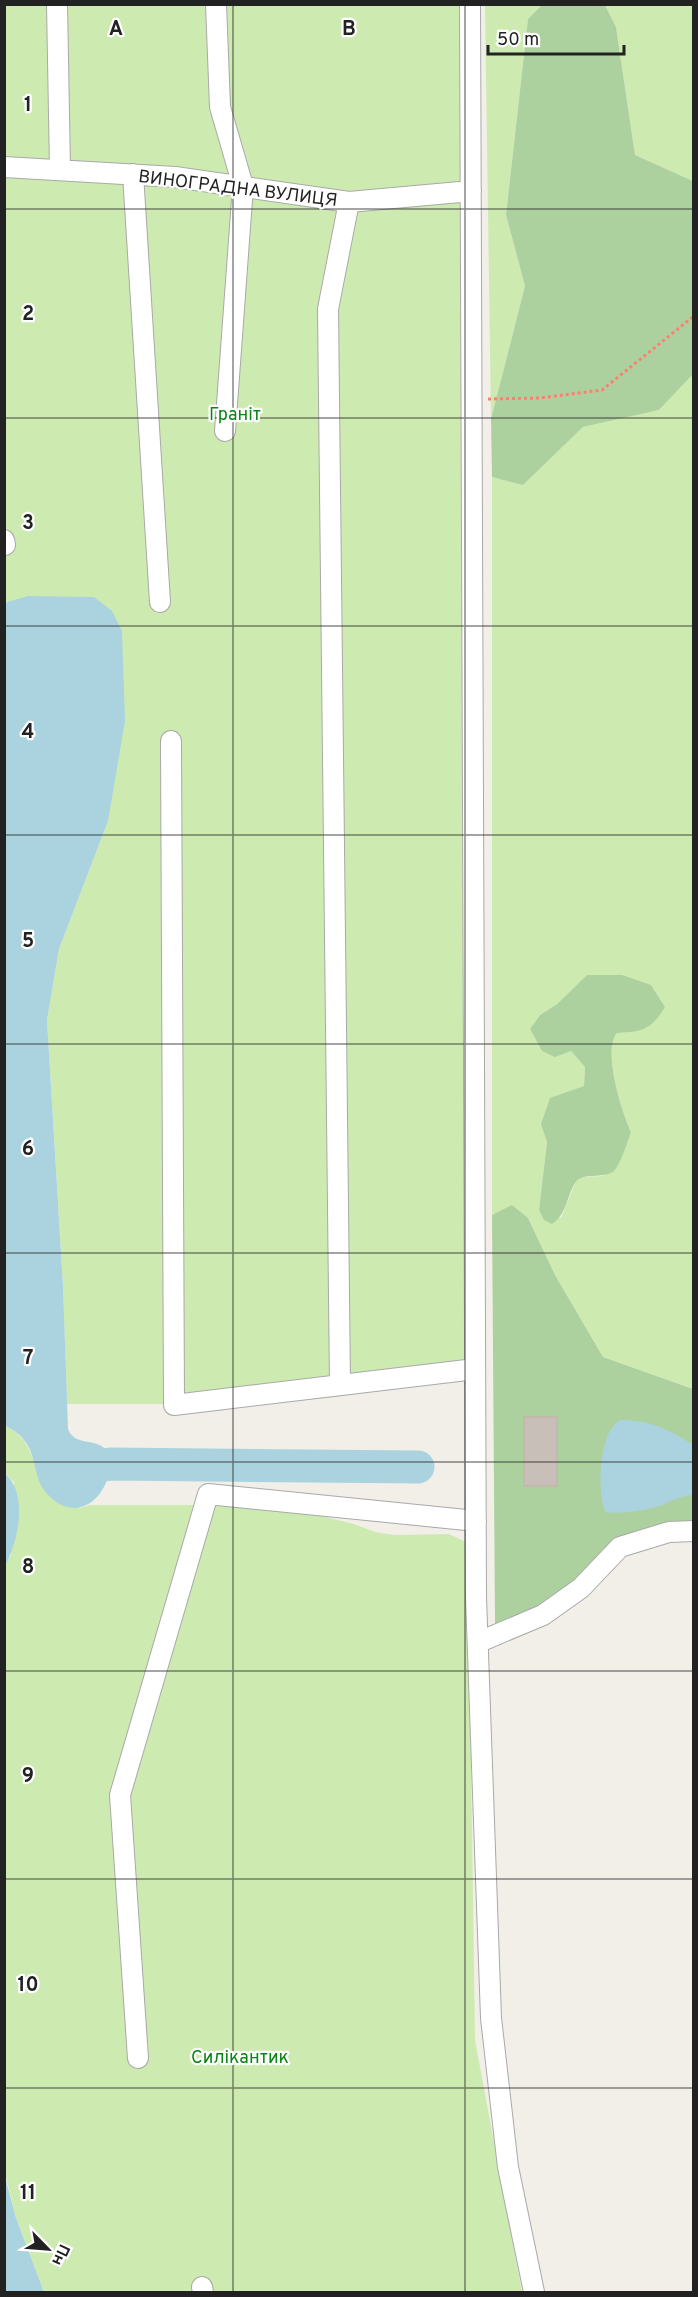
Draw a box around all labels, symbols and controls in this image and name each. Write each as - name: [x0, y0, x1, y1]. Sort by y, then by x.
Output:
- text: A: [109, 17, 123, 43]
- text: B: [342, 17, 356, 43]
- scale bar: [488, 18, 624, 56]
- text: 50 m: [497, 29, 539, 52]
- text: 1: [24, 93, 32, 119]
- street label: ВИНОГРАДНА ВУЛИЦЯ: [137, 166, 339, 213]
- text: 2: [22, 302, 34, 328]
- park label: Граніт: [209, 404, 261, 427]
- text: 3: [22, 511, 34, 537]
- text: 4: [22, 720, 34, 746]
- text: 5: [22, 929, 34, 955]
- text: 6: [22, 1137, 34, 1163]
- text: 7: [23, 1346, 33, 1372]
- text: 8: [22, 1555, 34, 1581]
- text: 9: [22, 1764, 34, 1790]
- text: 10: [17, 1973, 39, 1999]
- park label: Силікантик: [191, 2047, 289, 2070]
- text: 11: [20, 2181, 36, 2207]
- north arrow: [18, 2219, 78, 2279]
- text: Пн: [46, 2240, 73, 2269]

